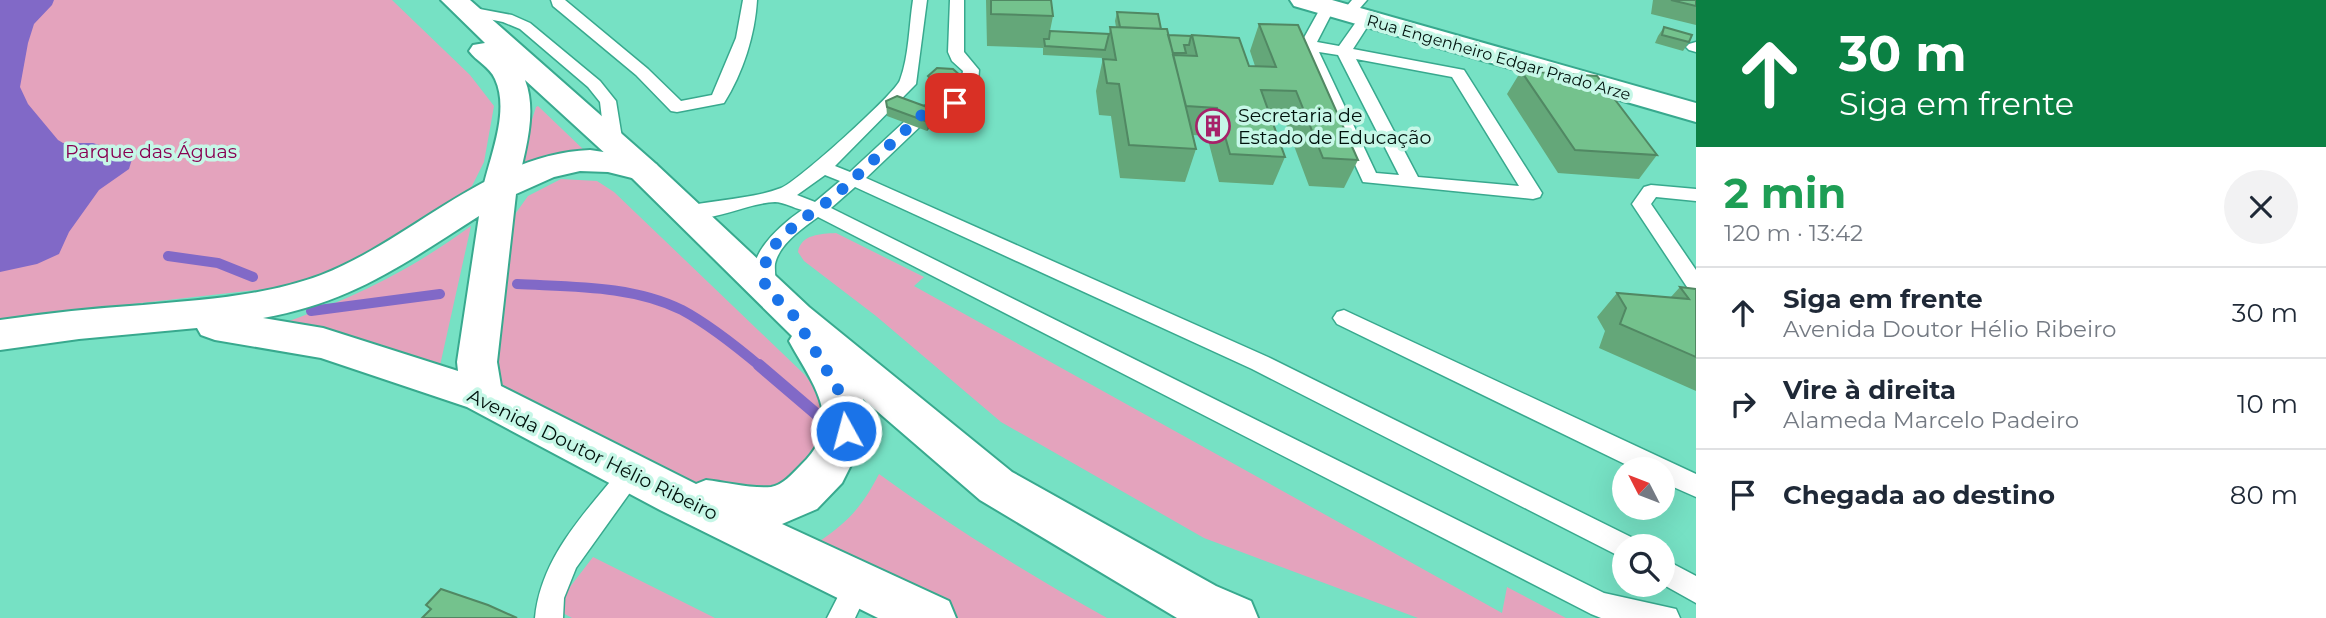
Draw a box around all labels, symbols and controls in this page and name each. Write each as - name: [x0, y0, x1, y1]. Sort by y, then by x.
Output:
- street label: Rua Engenheiro Edgar Prado Arze: [1365, 11, 1633, 104]
- text: 30 m: [1839, 24, 1967, 83]
- icon: ahead: [1724, 28, 1815, 119]
- pin: [925, 73, 985, 133]
- icon: arrive: [936, 84, 974, 122]
- text: Siga em frente: [1839, 84, 2074, 123]
- place label: Secretaria de Estado de Educação: [1238, 104, 1432, 149]
- building icon: Secretaria de Estado de Educação: [1194, 107, 1232, 145]
- park label: Parque das Águas: [65, 140, 237, 163]
- text: 2 min: [1724, 167, 1846, 219]
- button: close: [2224, 170, 2298, 244]
- text: 120 m · 13:42: [1724, 219, 1863, 247]
- text: Siga em frente: [1783, 283, 1983, 315]
- icon: ahead: [1724, 294, 1762, 332]
- text: 30 m: [2232, 297, 2298, 329]
- text: Avenida Doutor Hélio Ribeiro: [1783, 315, 2117, 343]
- text: Vire à direita: [1783, 374, 1956, 406]
- street label: Avenida Doutor Hélio Ribeiro: [464, 384, 722, 525]
- icon: right: [1724, 385, 1762, 423]
- text: 10 m: [2237, 388, 2298, 420]
- position arrow: [809, 394, 883, 468]
- text: Alameda Marcelo Padeiro: [1783, 406, 2079, 434]
- north arrow: [1612, 457, 1675, 520]
- map controls: [1612, 457, 1675, 597]
- icon: arrive: [1724, 476, 1762, 514]
- text: Chegada ao destino: [1783, 479, 2055, 511]
- text: 80 m: [2230, 479, 2298, 511]
- button: search: [1612, 534, 1675, 597]

